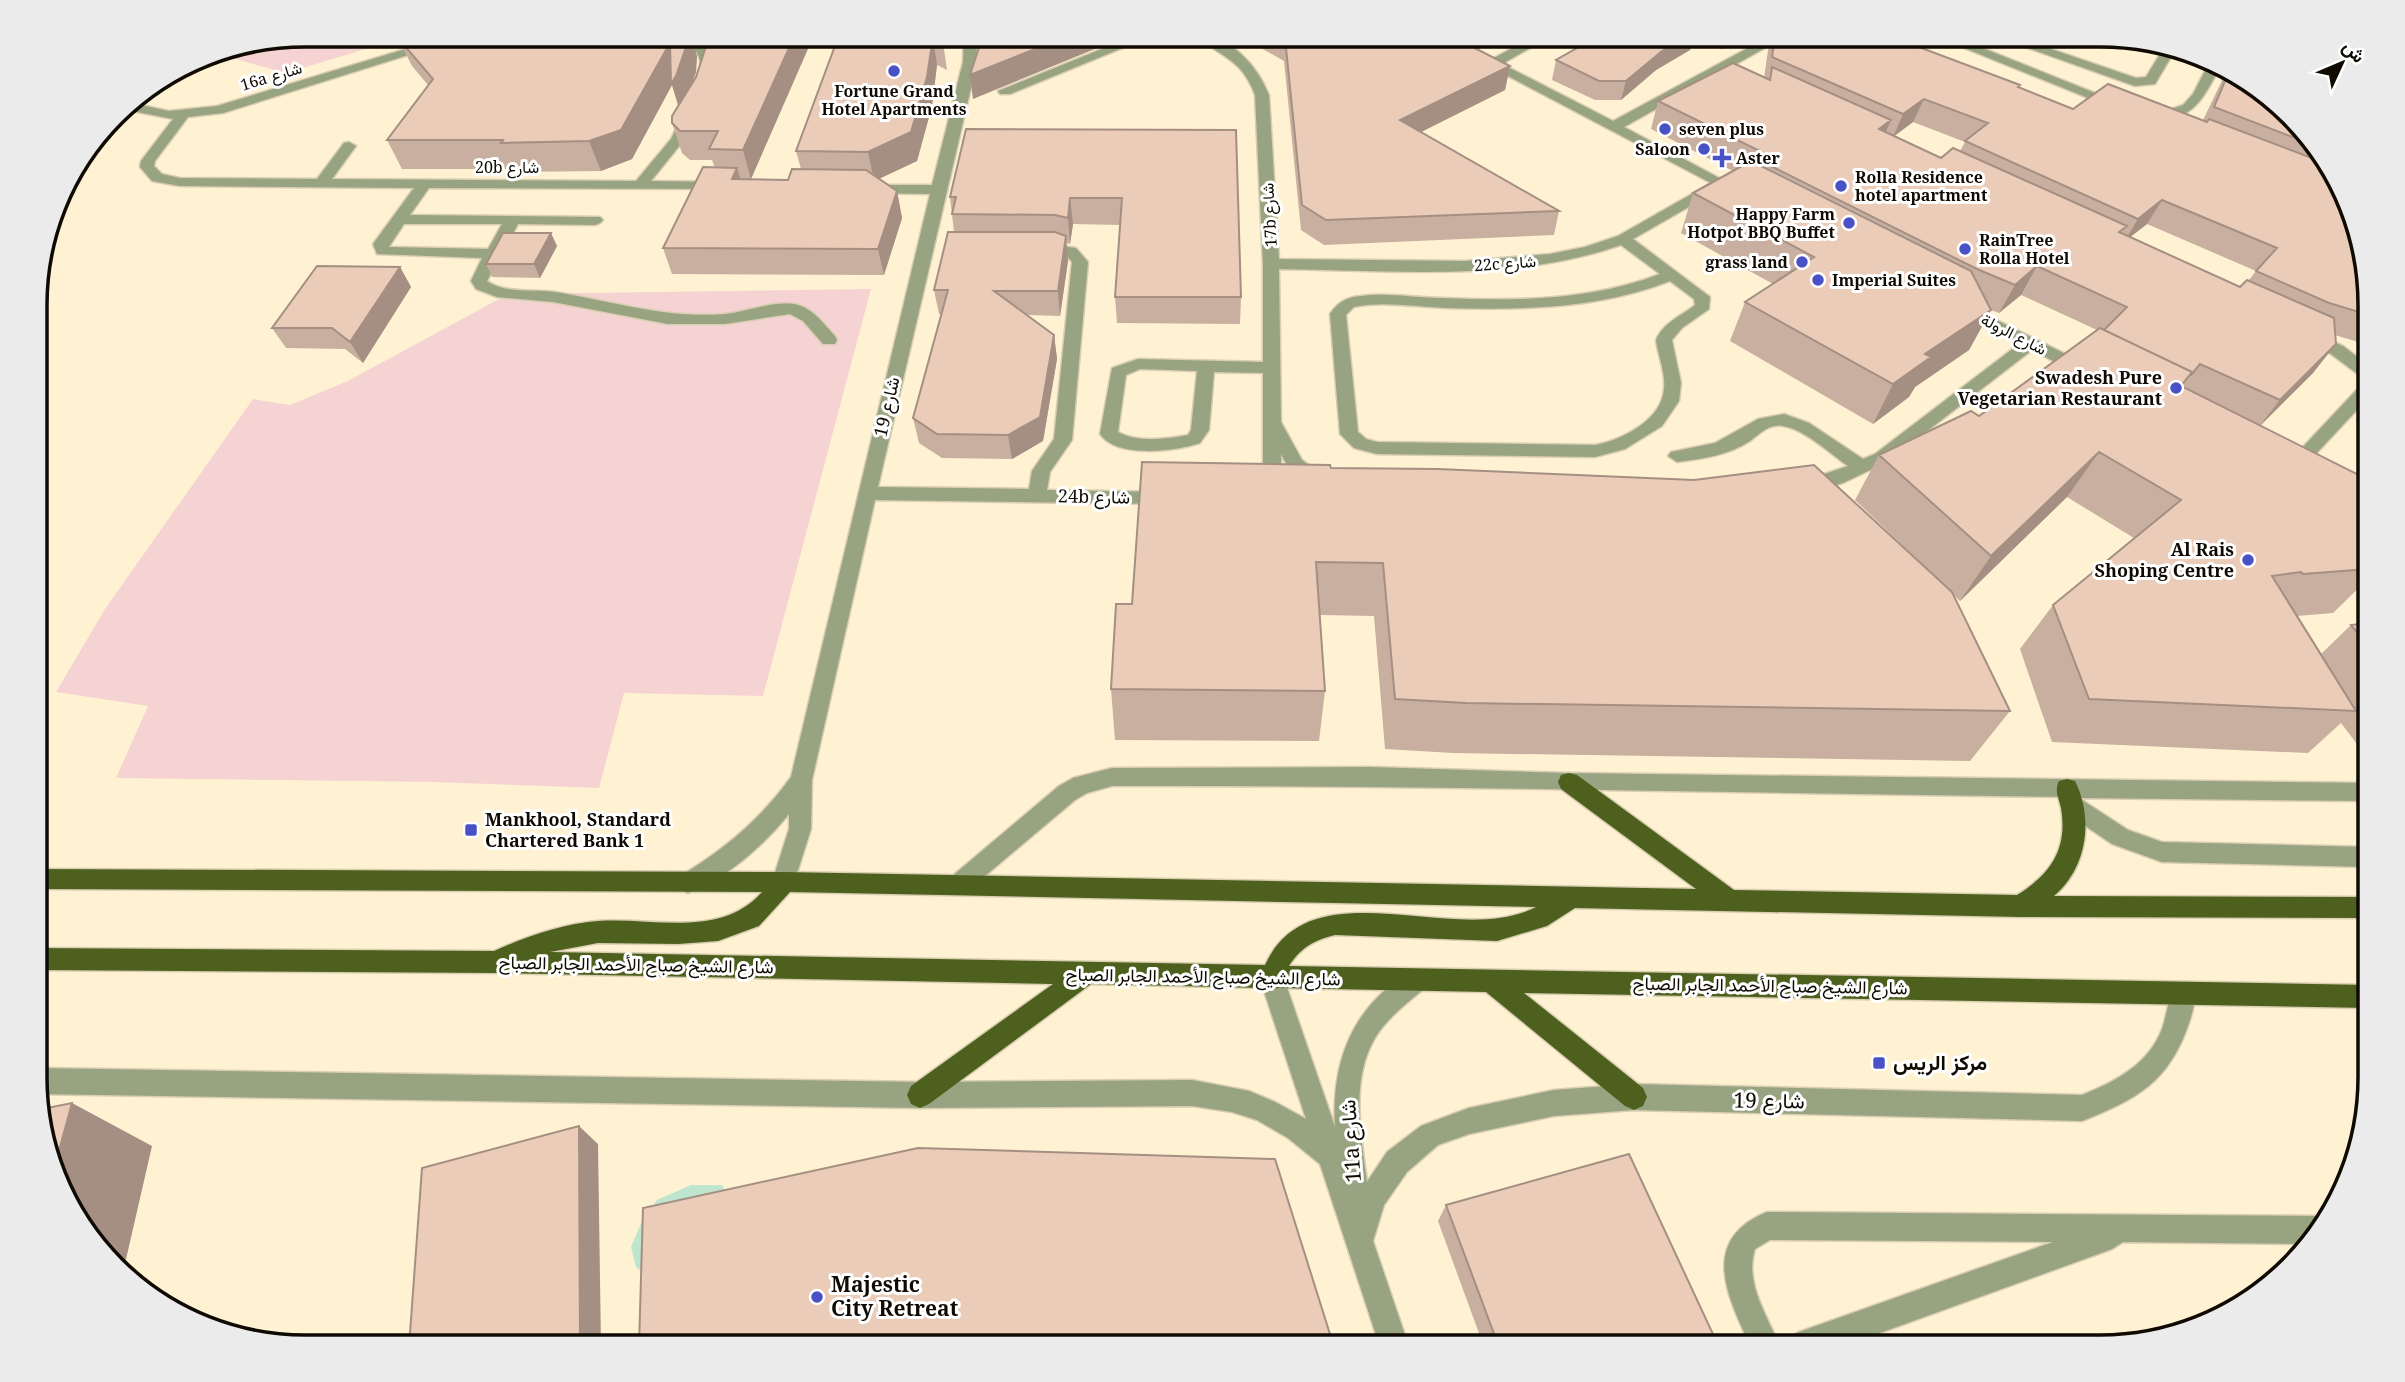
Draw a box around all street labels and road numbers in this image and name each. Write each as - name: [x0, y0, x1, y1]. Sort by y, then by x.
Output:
- street label: 16a شارع: [238, 56, 305, 97]
- street label: 20b شارع: [475, 156, 539, 179]
- street label: 17b شارع: [1256, 182, 1283, 248]
- street label: 22c شارع: [1473, 250, 1537, 277]
- street label: شارع الرولة: [1977, 308, 2050, 361]
- street label: شارع 19: [867, 374, 906, 439]
- street label: 24b شارع: [1058, 483, 1130, 510]
- street label: شارع الشيخ صباح الأحمد الجابر الصباح: [498, 950, 774, 979]
- street label: شارع الشيخ صباح الأحمد الجابر الصباح: [1065, 962, 1341, 991]
- street label: شارع الشيخ صباح الأحمد الجابر الصباح: [1632, 971, 1908, 1000]
- street label: شارع 19: [1733, 1085, 1805, 1116]
- street label: 11a شارع: [1333, 1099, 1368, 1183]

